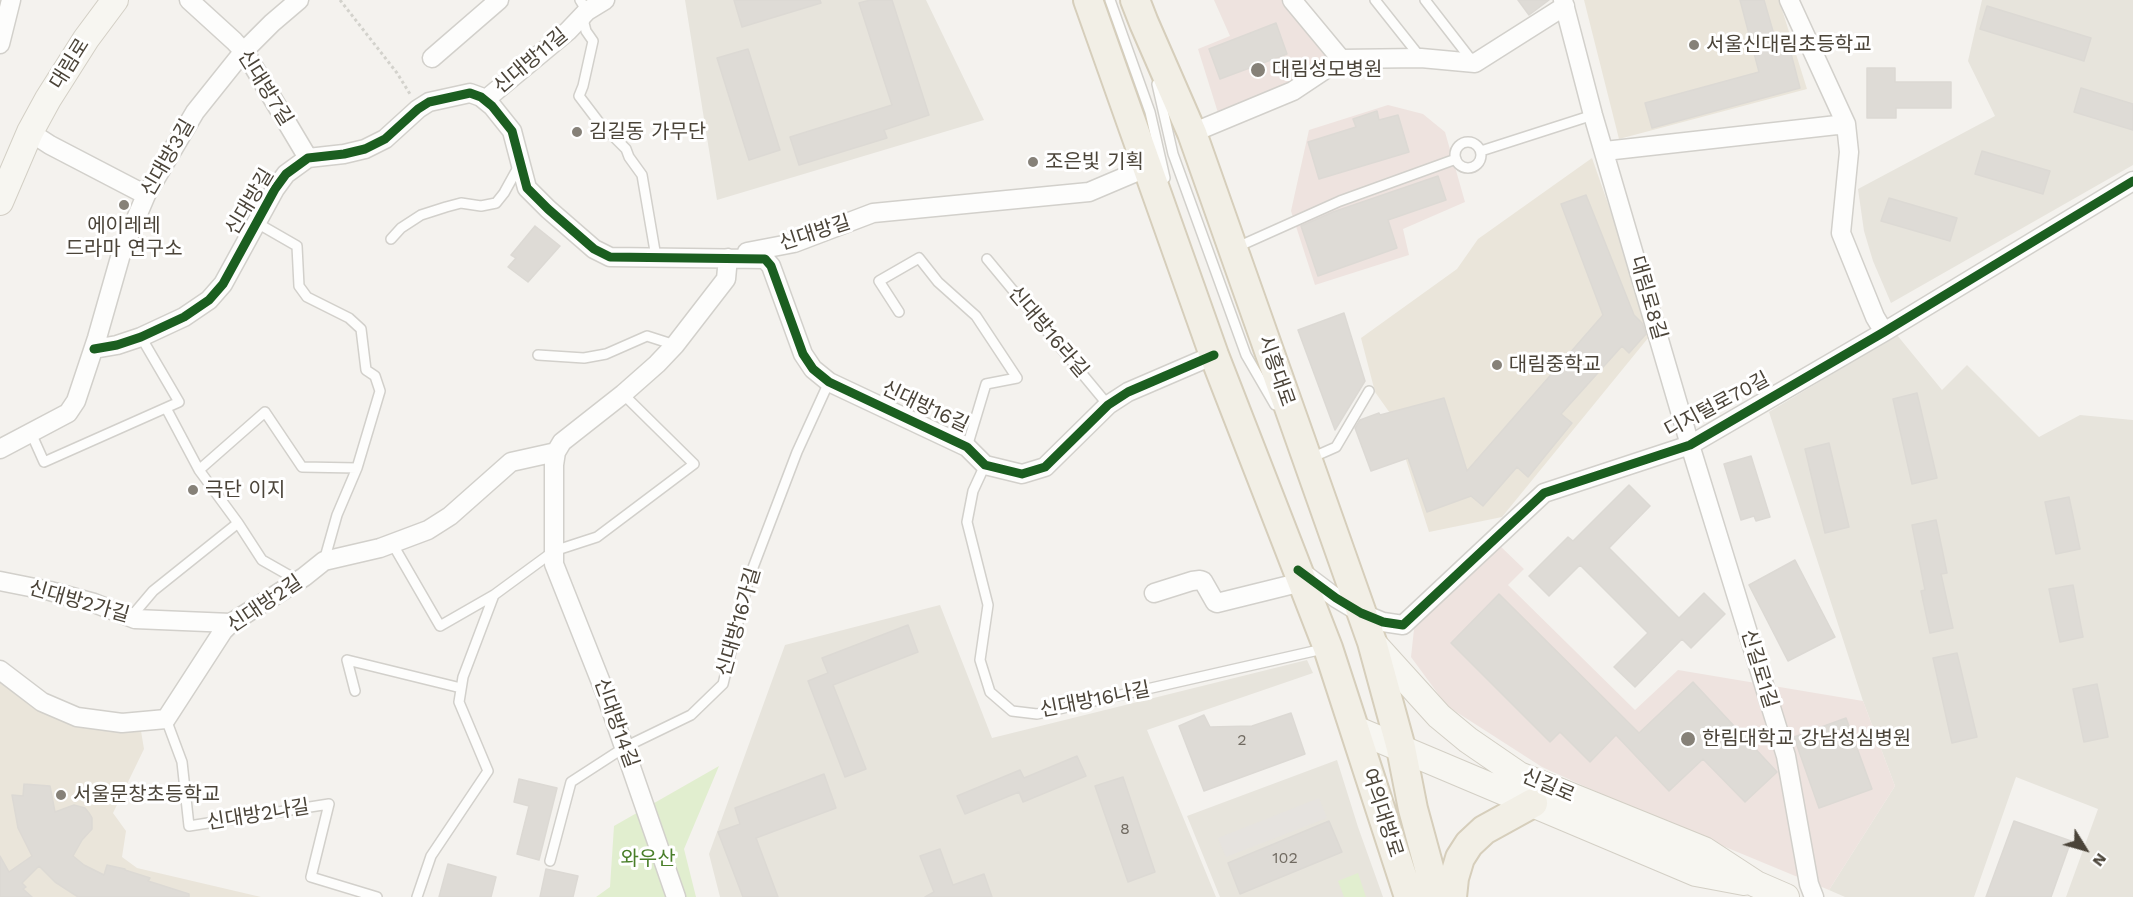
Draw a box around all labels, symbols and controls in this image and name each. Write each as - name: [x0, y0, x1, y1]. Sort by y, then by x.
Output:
- street label: 신대방11길: [489, 23, 573, 99]
- place label: 서울신대림초등학교: [1706, 33, 1872, 57]
- street label: 대림로: [45, 34, 95, 94]
- marker: 서울신대림초등학교: [1687, 38, 1701, 52]
- street label: 신대방7길: [232, 46, 298, 130]
- place label: 대림성모병원: [1272, 58, 1382, 82]
- marker: 대림성모병원: [1249, 61, 1267, 79]
- street label: 신대방3길: [136, 115, 200, 201]
- place label: 김길동 가무단: [589, 120, 706, 144]
- marker: 김길동 가무단: [570, 125, 584, 139]
- place label: 조은빛 기획: [1045, 150, 1144, 174]
- marker: 조은빛 기획: [1026, 155, 1040, 169]
- street label: 신대방길: [221, 164, 279, 240]
- marker: 에이레레 드라마 연구소: [117, 198, 131, 212]
- street label: 신대방길: [776, 210, 854, 256]
- place label: 에이레레 드라마 연구소: [65, 214, 183, 261]
- street label: 대림로8길: [1625, 253, 1671, 343]
- street label: 신대방16라길: [1003, 281, 1093, 383]
- street label: 시흥대로: [1253, 332, 1299, 410]
- place label: 대림중학교: [1509, 353, 1601, 377]
- marker: 대림중학교: [1490, 358, 1504, 372]
- street label: 디지털로70길: [1660, 367, 1774, 443]
- street label: 신대방16길: [878, 376, 972, 438]
- place label: 극단 이지: [205, 478, 285, 502]
- marker: 극단 이지: [186, 483, 200, 497]
- street label: 신대방16가길: [712, 565, 766, 679]
- street label: 신대방2길: [223, 570, 307, 638]
- street label: 신대방2가길: [26, 576, 132, 628]
- street label: 신길로1길: [1736, 627, 1782, 711]
- street label: 신대방14길: [589, 675, 643, 771]
- street label: 신대방16나길: [1038, 678, 1152, 722]
- place label: 한림대학교 강남성심병원: [1702, 727, 1911, 751]
- house number: 2: [1237, 730, 1247, 750]
- marker: 한림대학교 강남성심병원: [1679, 730, 1697, 748]
- street label: 신길로: [1518, 764, 1578, 808]
- street label: 여의대방로: [1356, 766, 1408, 860]
- place label: 서울문창초등학교: [73, 783, 220, 807]
- marker: 서울문창초등학교: [54, 788, 68, 802]
- street label: 신대방2나길: [205, 795, 311, 835]
- house number: 8: [1120, 819, 1130, 839]
- north arrow: [2055, 819, 2115, 879]
- park label: 와우산: [620, 847, 676, 871]
- house number: 102: [1272, 848, 1298, 868]
- text: N: [2089, 850, 2111, 871]

